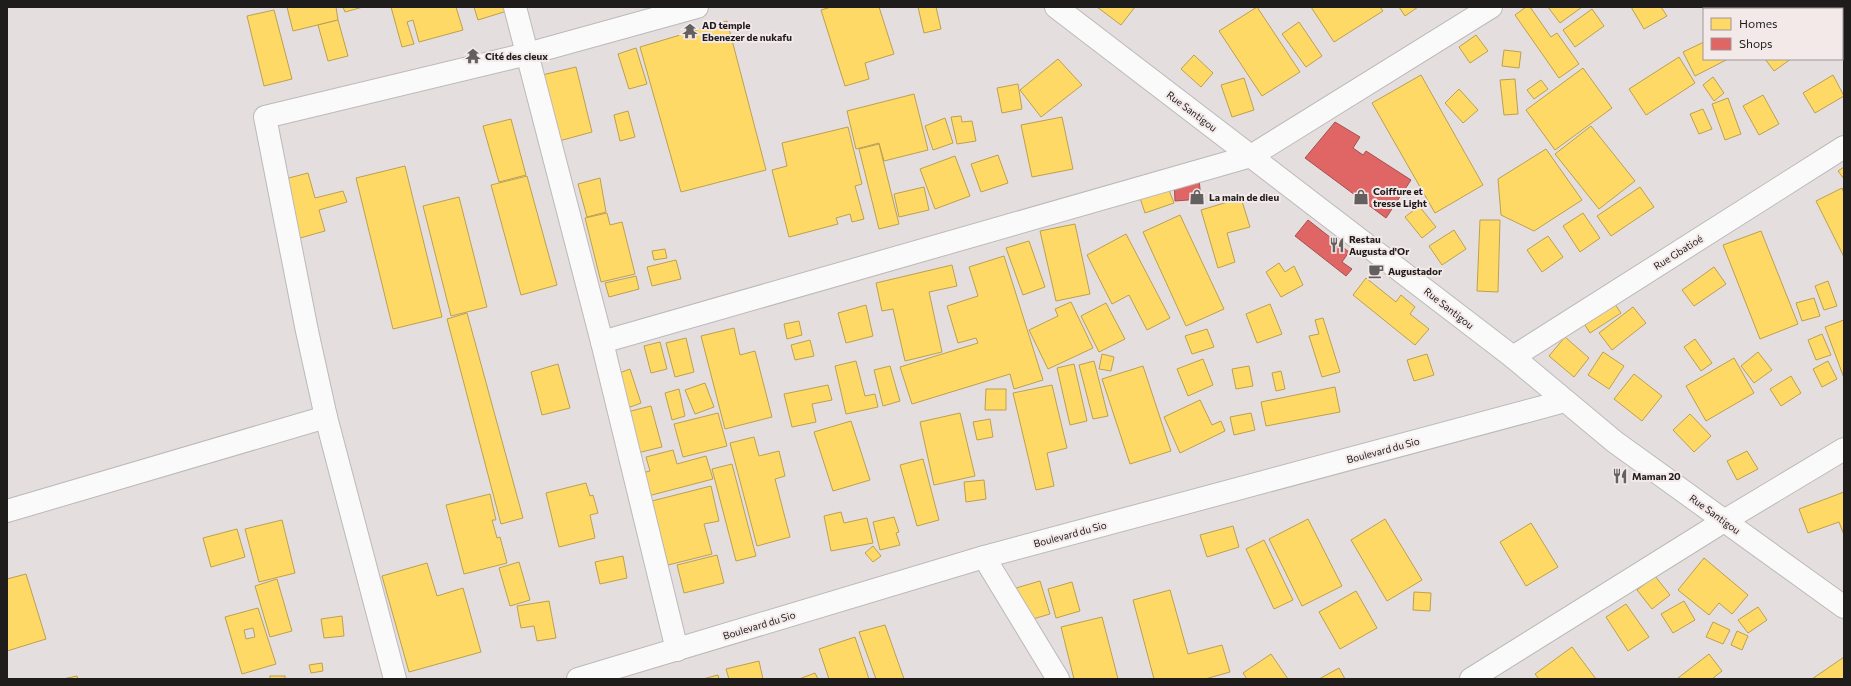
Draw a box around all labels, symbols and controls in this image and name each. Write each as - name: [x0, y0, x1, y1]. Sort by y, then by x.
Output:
- legend: [1703, 8, 1843, 60]
- text: Homes: [1739, 16, 1777, 30]
- place label: AD temple Ebenezer de nukafu: [702, 19, 792, 43]
- temple icon: AD temple Ebenezer de nukafu: [681, 22, 699, 40]
- text: Shops: [1739, 36, 1773, 50]
- temple icon: Cité des cieux: [464, 47, 482, 65]
- place label: Cité des cieux: [485, 50, 548, 62]
- street label: Rue Santigou: [1165, 88, 1219, 134]
- place label: Coiffure et tresse Light: [1373, 185, 1427, 209]
- shop icon: La main de dieu: [1188, 188, 1206, 206]
- shop icon: Coiffure et tresse Light: [1352, 188, 1370, 206]
- place label: La main de dieu: [1209, 191, 1279, 203]
- street label: Rue Gbatioé: [1651, 232, 1705, 272]
- place label: Restau Augusta d'Or: [1349, 233, 1409, 257]
- restaurant icon: Restau Augusta d'Or: [1328, 236, 1346, 254]
- cafe icon: Augustador: [1367, 262, 1385, 280]
- place label: Augustador: [1388, 265, 1442, 277]
- street label: Rue Santigou: [1422, 285, 1476, 331]
- street label: Boulevard du Sio: [1345, 434, 1421, 466]
- restaurant icon: Maman 20: [1611, 467, 1629, 485]
- place label: Maman 20: [1632, 470, 1681, 482]
- street label: Rue Santigou: [1687, 492, 1743, 536]
- street label: Boulevard du Sio: [1032, 518, 1108, 550]
- street label: Boulevard du Sio: [721, 608, 797, 642]

